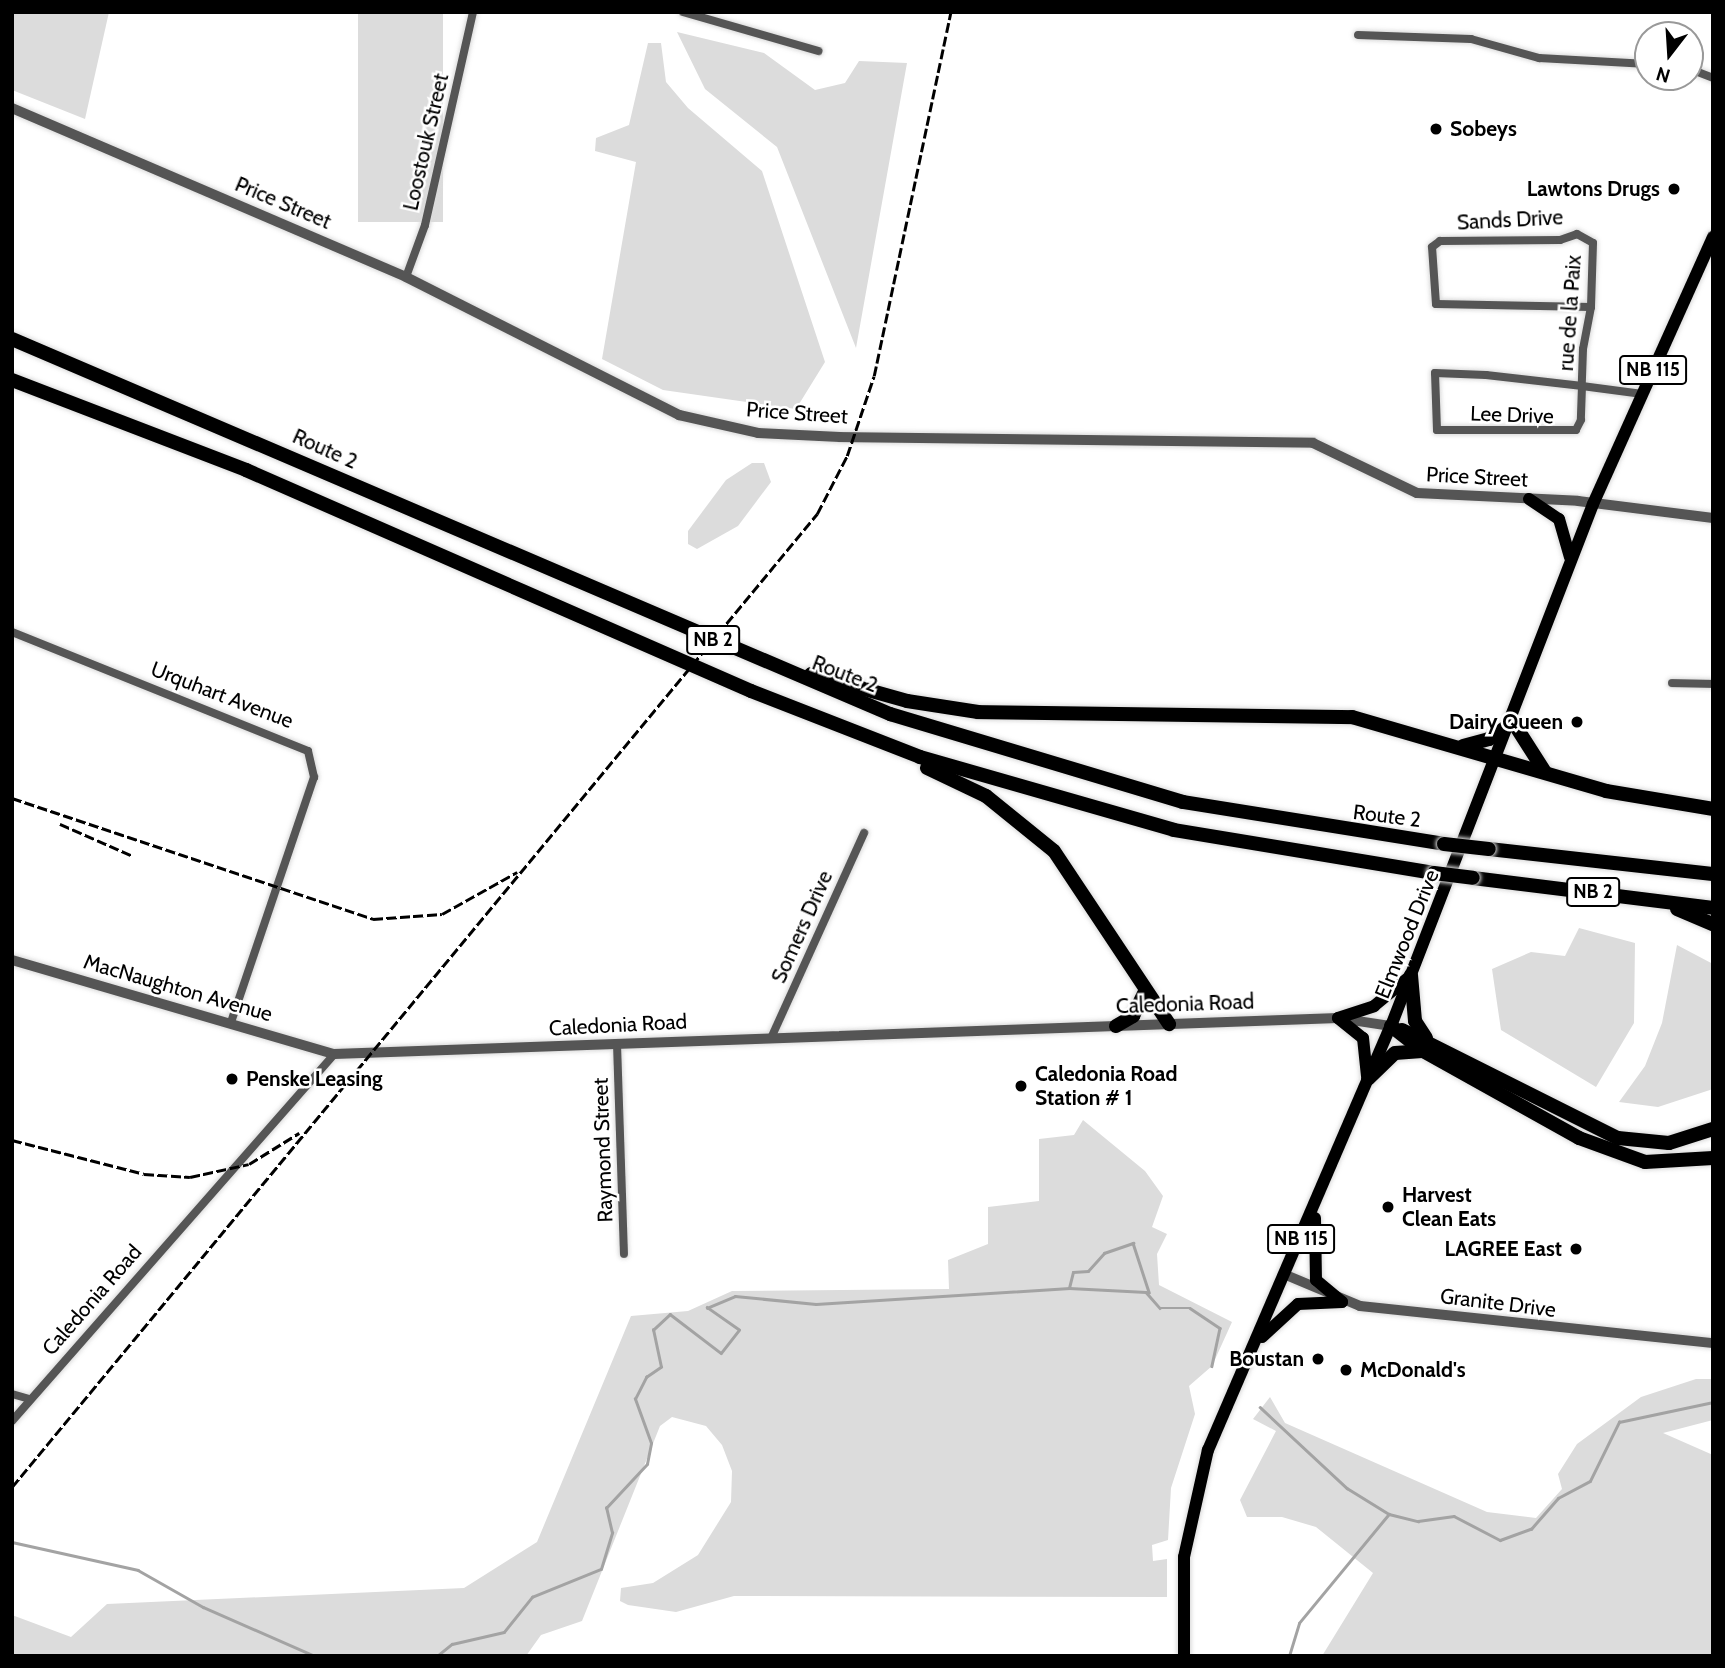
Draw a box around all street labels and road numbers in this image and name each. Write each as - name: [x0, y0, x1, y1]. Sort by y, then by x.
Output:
- street label: Loostouk Street: [398, 71, 454, 213]
- street label: Price Street: [231, 172, 335, 234]
- street label: Sands Drive: [1456, 205, 1564, 235]
- street label: rue de la Paix: [1553, 254, 1587, 372]
- road number: NB 115: [1618, 354, 1688, 386]
- street label: Price Street: [745, 397, 849, 429]
- street label: Lee Drive: [1470, 401, 1554, 429]
- street label: Route 2: [289, 424, 361, 474]
- street label: Price Street: [1426, 462, 1528, 492]
- road number: NB 2: [685, 624, 741, 656]
- street label: Route 2: [809, 650, 881, 698]
- street label: Urquhart Avenue: [147, 656, 297, 734]
- street label: Route 2: [1352, 799, 1422, 833]
- street label: Elmwood Drive: [1370, 866, 1444, 1002]
- street label: Somers Drive: [766, 867, 838, 987]
- road number: NB 2: [1565, 876, 1621, 908]
- street label: MacNaughton Avenue: [81, 949, 275, 1027]
- street label: Caledonia Road: [1115, 989, 1255, 1019]
- street label: Caledonia Road: [548, 1009, 688, 1041]
- street label: Raymond Street: [588, 1077, 618, 1223]
- road number: NB 115: [1266, 1224, 1336, 1254]
- street label: Caledonia Road: [37, 1240, 147, 1360]
- street label: Granite Drive: [1439, 1283, 1557, 1323]

